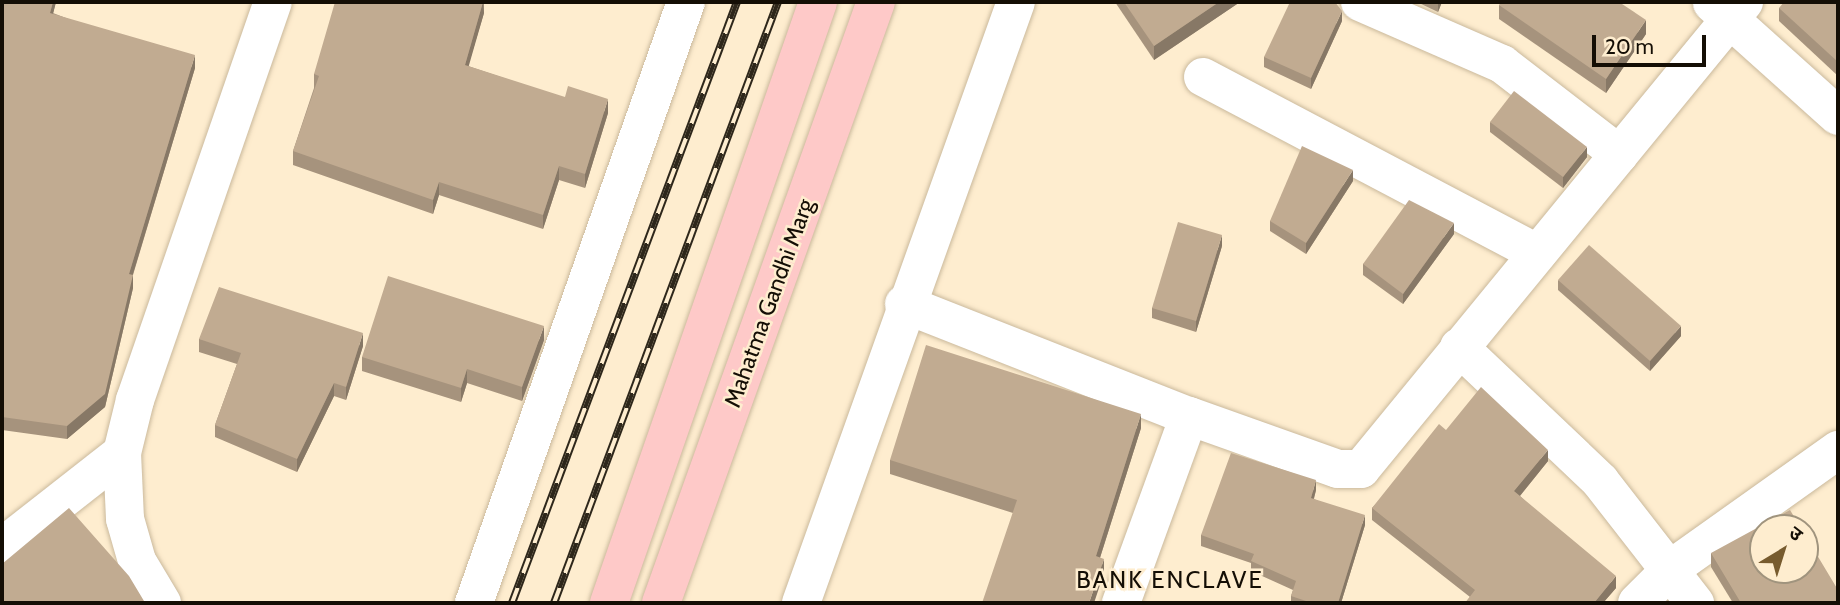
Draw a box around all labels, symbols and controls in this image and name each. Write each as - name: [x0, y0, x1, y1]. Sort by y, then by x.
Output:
- scale bar: [1595, 21, 1709, 65]
- text: 20 m: [1605, 34, 1654, 59]
- street label: Mahatma Gandhi Marg: [718, 195, 820, 411]
- north arrow: [1749, 514, 1819, 584]
- text: उ: [1785, 521, 1807, 546]
- district label: BANK ENCLAVE: [1078, 566, 1262, 594]

